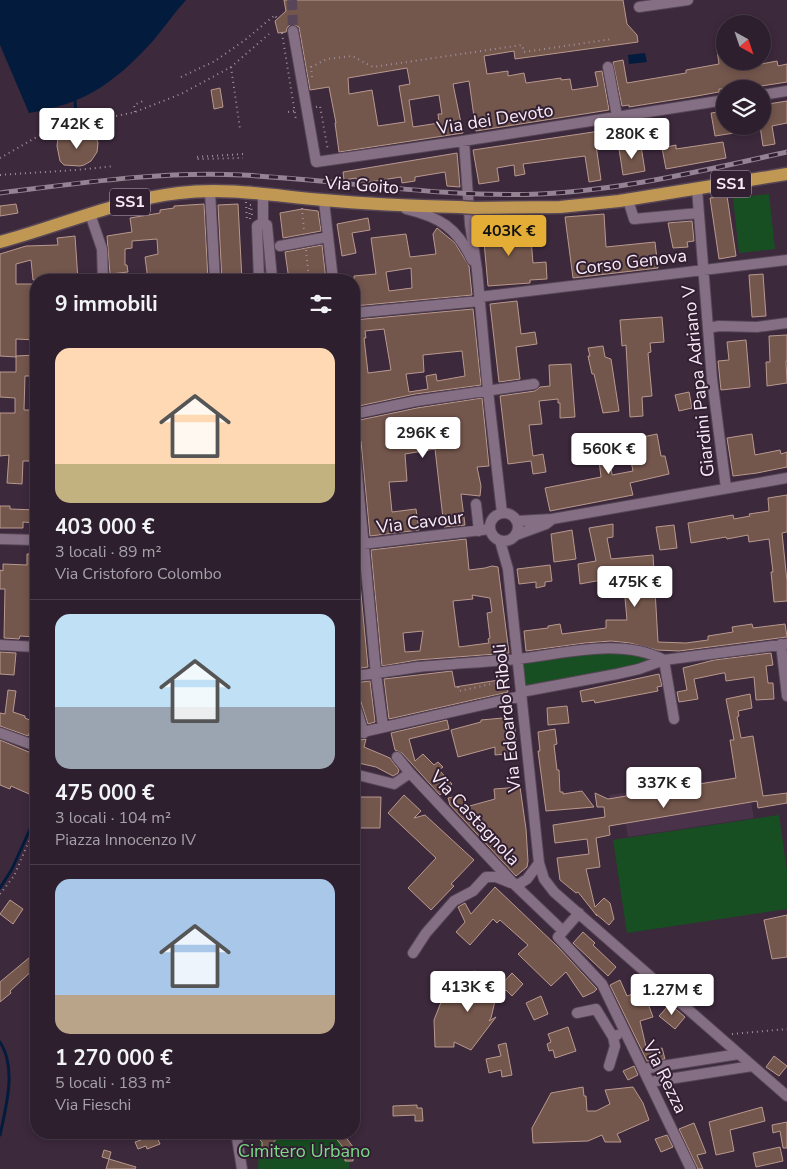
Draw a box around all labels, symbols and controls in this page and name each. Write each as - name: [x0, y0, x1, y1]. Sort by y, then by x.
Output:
- north arrow: [716, 15, 771, 70]
- map controls: [716, 15, 771, 135]
- button: layers: [716, 80, 771, 135]
- street label: Via dei Devoto: [434, 98, 555, 140]
- pin: 742K €: [36, 108, 118, 150]
- text: 742K €: [50, 113, 104, 135]
- pin: 280K €: [591, 118, 673, 160]
- text: 280K €: [605, 123, 659, 145]
- street label: Via Goito: [323, 170, 400, 200]
- road number: SS1: [711, 170, 751, 198]
- road number: SS1: [110, 188, 150, 216]
- pin: 403K €: [468, 214, 550, 257]
- text: 403K €: [482, 220, 536, 242]
- street label: Corso Genova: [574, 243, 688, 281]
- street label: Giardini Papa Adriano V: [676, 283, 720, 478]
- text: 9 immobili: [55, 290, 158, 318]
- icon: filters: [307, 290, 335, 318]
- icon: home: [150, 381, 240, 471]
- pin: 296K €: [382, 416, 464, 459]
- text: 296K €: [396, 422, 450, 444]
- pin: 560K €: [568, 432, 650, 475]
- text: 560K €: [582, 438, 636, 460]
- street label: Via Cavour: [374, 505, 466, 539]
- text: 403 000 €: [55, 513, 155, 541]
- text: 3 locali · 89 m²: [55, 541, 162, 563]
- text: Via Cristoforo Colombo: [55, 563, 222, 585]
- pin: 475K €: [594, 566, 676, 608]
- text: 475K €: [608, 571, 662, 593]
- street label: Via Edoardo Riboli: [487, 643, 527, 794]
- icon: home: [150, 646, 240, 736]
- street label: Via Castagnola: [424, 764, 525, 871]
- pin: 337K €: [623, 766, 705, 809]
- text: 337K €: [637, 772, 691, 794]
- text: 475 000 €: [55, 779, 155, 807]
- text: 3 locali · 104 m²: [55, 807, 171, 829]
- text: Piazza Innocenzo IV: [55, 829, 196, 851]
- icon: home: [150, 911, 240, 1001]
- pin: 413K €: [427, 970, 509, 1013]
- pin: 1.27M €: [626, 974, 718, 1016]
- text: 413K €: [441, 976, 495, 998]
- text: 1.27M €: [642, 979, 702, 1001]
- street label: Via Rezza: [637, 1036, 693, 1117]
- text: 1 270 000 €: [55, 1044, 173, 1072]
- text: 5 locali · 183 m²: [55, 1072, 171, 1094]
- text: Via Fieschi: [55, 1094, 131, 1116]
- park label: Cimitero Urbano: [238, 1139, 370, 1163]

